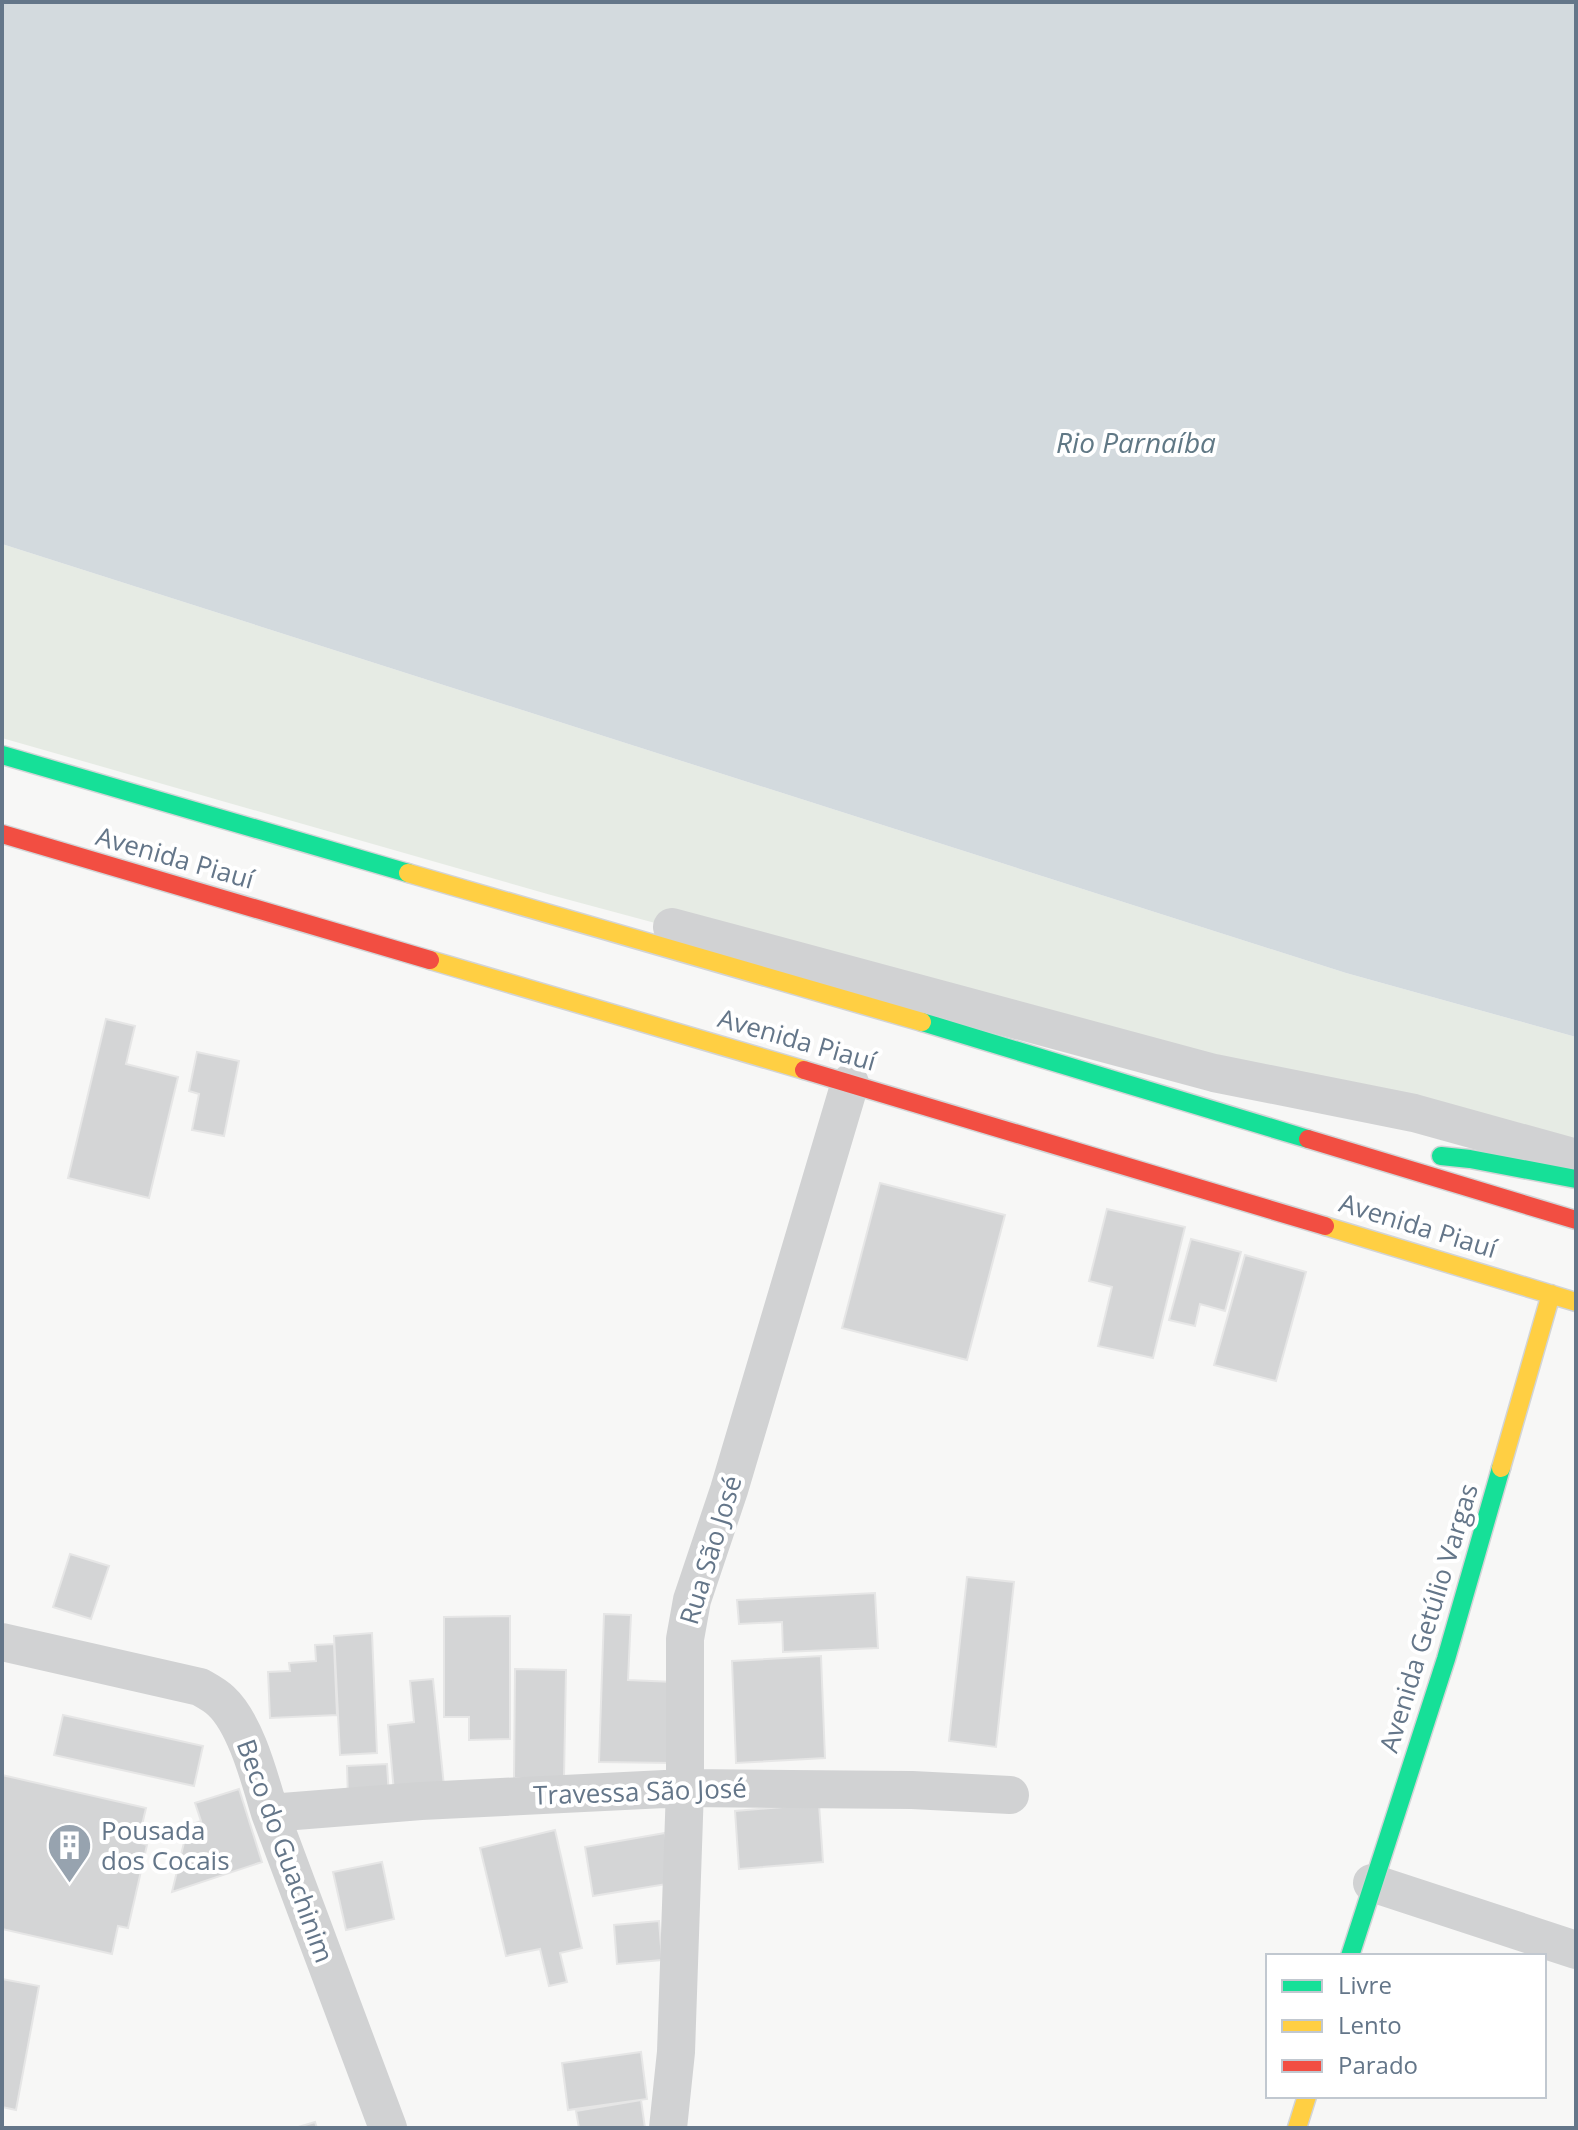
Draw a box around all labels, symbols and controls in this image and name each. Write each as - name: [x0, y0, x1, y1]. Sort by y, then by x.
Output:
- water label: Rio Parnaíba: [1056, 423, 1216, 461]
- street label: Avenida Piauí: [92, 817, 259, 897]
- street label: Avenida Piauí: [714, 999, 881, 1079]
- street label: Avenida Piauí: [1335, 1184, 1502, 1266]
- street label: Rua São José: [670, 1471, 750, 1629]
- street label: Avenida Getúlio Vargas: [1370, 1479, 1486, 1757]
- street label: Beco do Guachinim: [229, 1734, 343, 1967]
- street label: Travessa São José: [533, 1769, 747, 1813]
- place label: Pousada dos Cocais: [101, 1812, 230, 1878]
- building icon: Pousada dos Cocais: [46, 1822, 94, 1885]
- legend: [1266, 1954, 1546, 2098]
- text: Livre: [1338, 1968, 1392, 2001]
- text: Lento: [1338, 2008, 1402, 2041]
- text: Parado: [1338, 2048, 1418, 2081]

